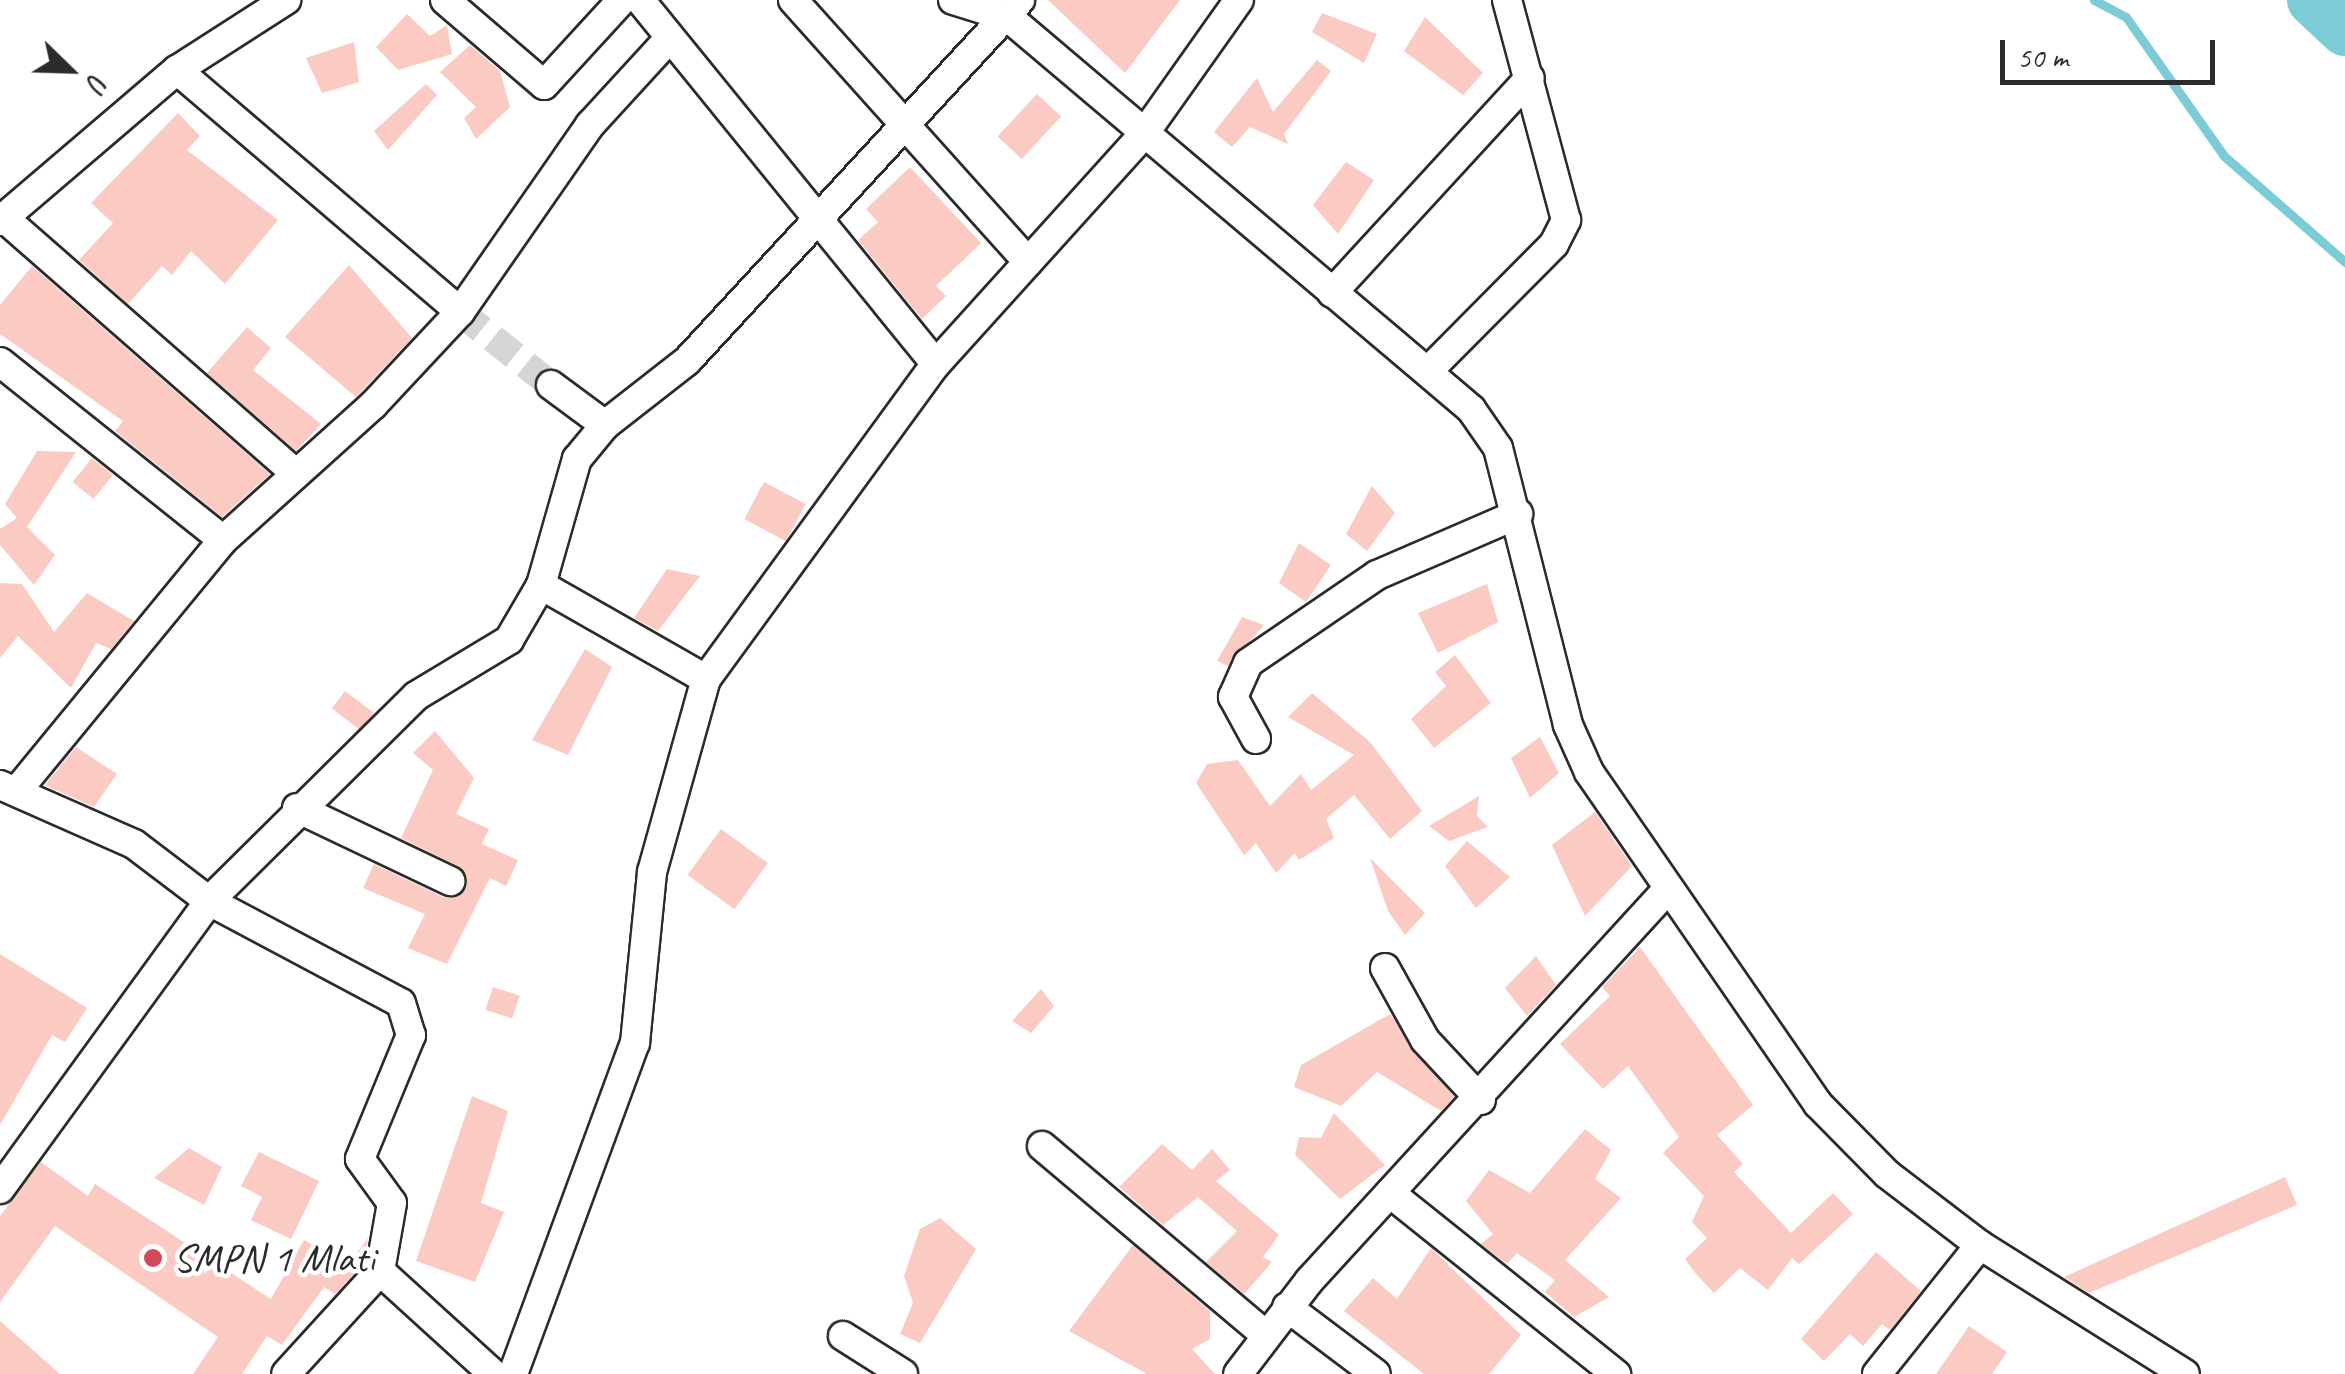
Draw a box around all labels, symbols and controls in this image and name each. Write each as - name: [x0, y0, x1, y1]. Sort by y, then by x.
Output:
- north arrow: [20, 20, 120, 120]
- scale bar: [2005, 20, 2220, 82]
- text: 50 m: [2017, 38, 2068, 76]
- text: U: [79, 69, 117, 95]
- place label: SMPN 1 Mlati: [173, 1234, 375, 1282]
- marker: SMPN 1 Mlati: [142, 1247, 164, 1269]

